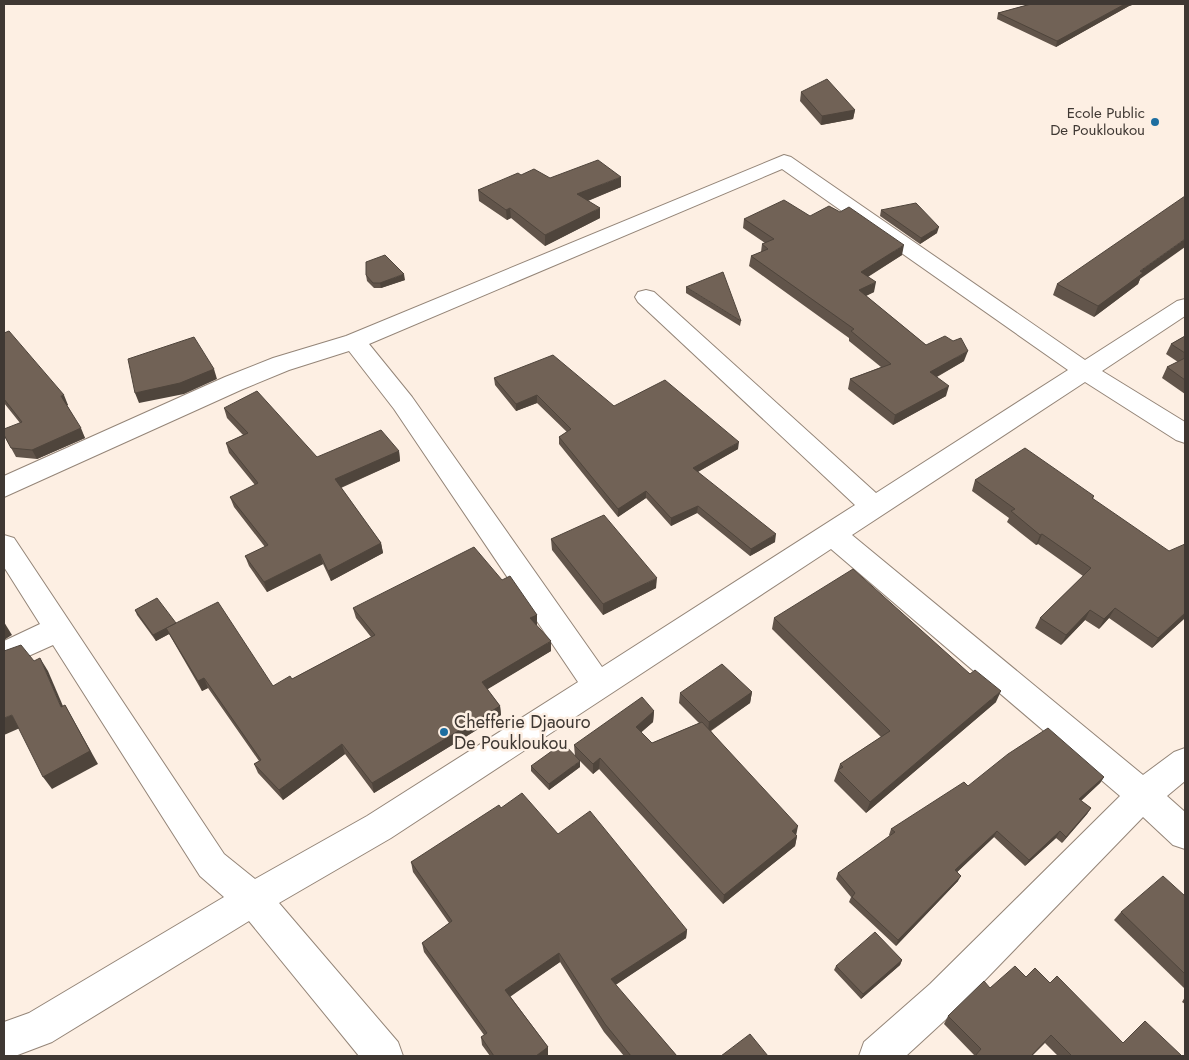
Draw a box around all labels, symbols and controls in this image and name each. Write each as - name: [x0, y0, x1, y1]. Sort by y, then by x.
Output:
- place label: Ecole Public De Poukloukou: [1050, 102, 1145, 141]
- marker: Ecole Public De Poukloukou: [1149, 116, 1161, 128]
- place label: Chefferie Djaouro De Poukloukou: [454, 709, 591, 756]
- marker: Chefferie Djaouro De Poukloukou: [438, 726, 450, 738]

